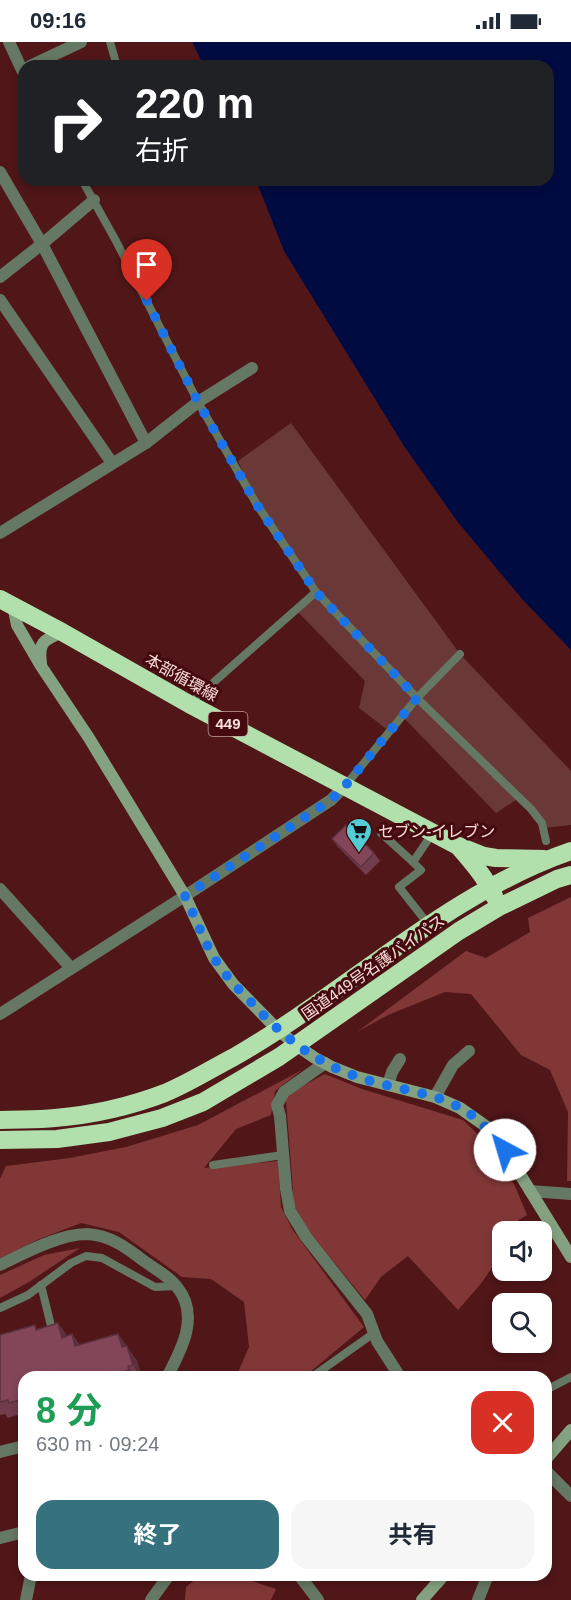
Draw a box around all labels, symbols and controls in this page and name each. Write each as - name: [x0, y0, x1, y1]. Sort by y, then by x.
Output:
- text: 09:16: [30, 8, 86, 33]
- text: 220 m: [135, 80, 254, 127]
- icon: right: [36, 84, 114, 162]
- text: 右折: [135, 136, 189, 166]
- pin: [121, 239, 172, 301]
- icon: arrive: [130, 248, 163, 281]
- street label: 本部循環線: [143, 651, 221, 704]
- road number: 449: [208, 712, 248, 736]
- supermarket icon: セブン-イレブン: [344, 816, 374, 854]
- place label: セブン-イレブン: [378, 823, 495, 840]
- street label: 国道449号名護バイパス: [299, 912, 448, 1023]
- position arrow: [473, 1118, 537, 1182]
- map controls: [492, 1221, 552, 1353]
- button: sound: [492, 1221, 552, 1281]
- button: search: [492, 1293, 552, 1353]
- text: 8 分: [36, 1390, 102, 1431]
- button: close: [471, 1391, 534, 1454]
- text: 630 m · 09:24: [36, 1433, 159, 1455]
- button: 終了: [36, 1500, 279, 1569]
- button: 共有: [291, 1500, 534, 1569]

